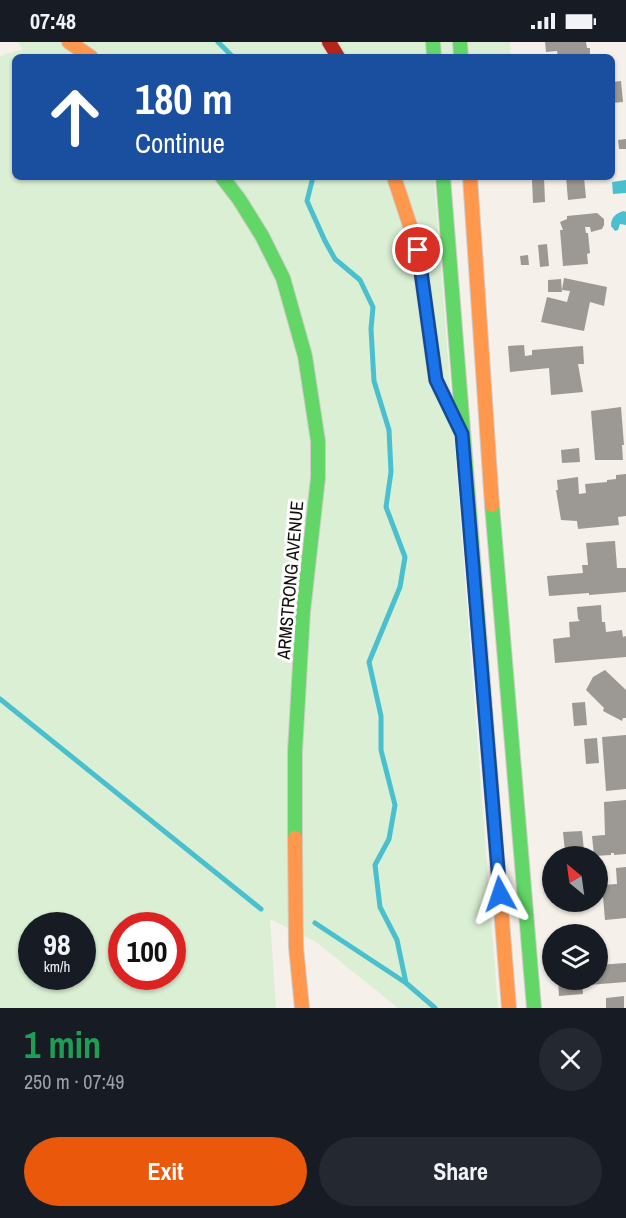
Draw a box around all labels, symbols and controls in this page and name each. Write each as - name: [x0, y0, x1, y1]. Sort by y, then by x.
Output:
- text: 07:48: [30, 6, 76, 36]
- text: 180 m: [135, 71, 233, 127]
- icon: ahead: [36, 78, 114, 156]
- text: Continue: [135, 125, 225, 161]
- pin: [392, 224, 443, 275]
- icon: arrive: [401, 233, 434, 266]
- street label: ARMSTRONG AVENUE: [271, 500, 309, 661]
- north arrow: [542, 846, 608, 912]
- map controls: [542, 846, 608, 990]
- position arrow: [468, 862, 532, 926]
- speed limit sign: 100: [108, 912, 186, 990]
- text: 98: [43, 924, 71, 964]
- button: layers: [542, 924, 608, 990]
- text: km/h: [44, 956, 70, 977]
- text: 1 min: [24, 1021, 101, 1069]
- button: close: [539, 1028, 602, 1091]
- text: 250 m · 07:49: [24, 1068, 124, 1095]
- button: Exit: [24, 1137, 307, 1206]
- button: Share: [319, 1137, 602, 1206]

